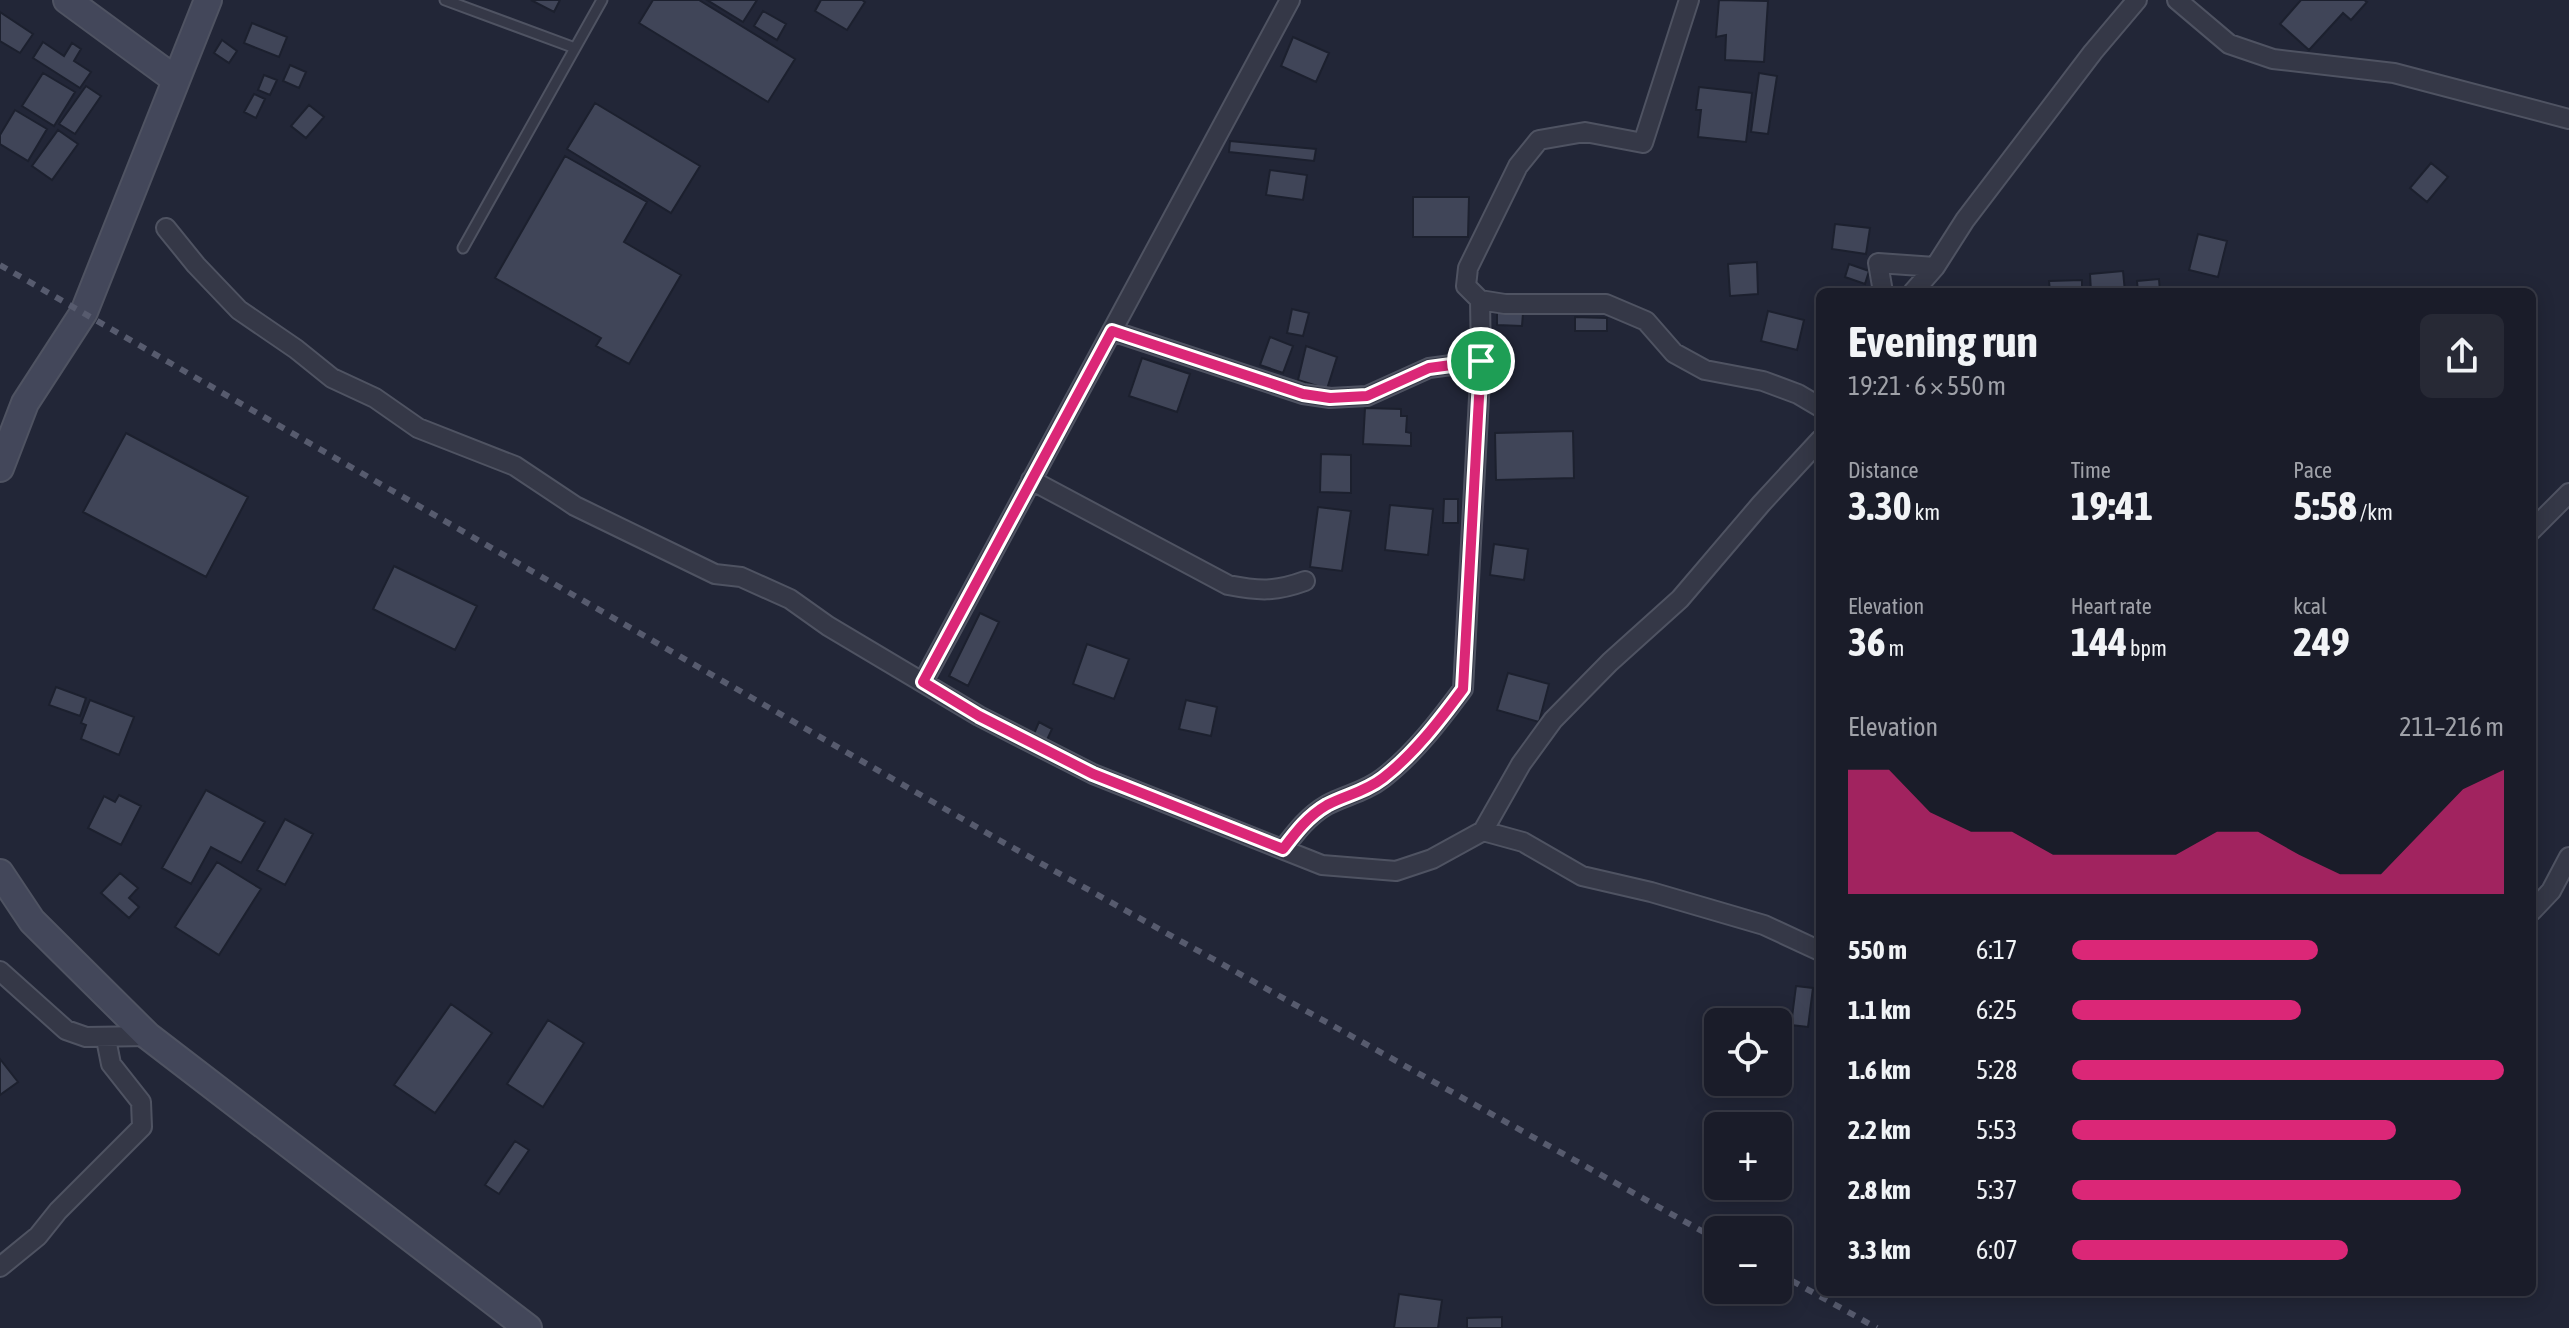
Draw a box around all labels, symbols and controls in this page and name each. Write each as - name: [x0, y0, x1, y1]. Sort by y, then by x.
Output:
- button: share: [2420, 314, 2504, 398]
- text: Evening run: [1848, 316, 2038, 366]
- pin: [1447, 327, 1515, 395]
- icon: arrive: [1459, 339, 1503, 383]
- text: 19:21 · 6 × 550 m: [1848, 371, 2006, 401]
- text: Distance: [1848, 457, 1919, 483]
- text: Time: [2071, 457, 2111, 483]
- text: Pace: [2293, 457, 2332, 483]
- text: 3.30: [1848, 483, 1912, 528]
- text: 19:41: [2071, 483, 2153, 528]
- text: 5:58: [2293, 483, 2357, 528]
- text: km: [1912, 499, 1940, 525]
- text: /km: [2357, 499, 2393, 525]
- text: Elevation: [1848, 593, 1924, 619]
- text: Heart rate: [2071, 593, 2152, 619]
- text: kcal: [2293, 593, 2327, 619]
- text: 36: [1848, 619, 1886, 664]
- text: 144: [2071, 619, 2127, 664]
- text: 249: [2293, 619, 2350, 664]
- text: m: [1886, 635, 1904, 661]
- text: bpm: [2127, 635, 2167, 661]
- text: Elevation: [1848, 712, 1938, 742]
- text: 211–216 m: [2399, 712, 2504, 742]
- text: 550 m: [1848, 935, 1907, 965]
- text: 6:17: [1976, 935, 2017, 965]
- text: 1.1 km: [1848, 995, 1911, 1025]
- text: 6:25: [1976, 995, 2017, 1025]
- map controls: [1704, 1008, 1792, 1304]
- button: locate: [1704, 1008, 1792, 1096]
- text: 1.6 km: [1848, 1055, 1911, 1085]
- text: 5:28: [1976, 1055, 2017, 1085]
- button: +: [1704, 1112, 1792, 1200]
- text: 2.2 km: [1848, 1115, 1911, 1145]
- text: 5:53: [1976, 1115, 2017, 1145]
- text: 2.8 km: [1848, 1175, 1911, 1205]
- text: 5:37: [1976, 1175, 2017, 1205]
- button: −: [1704, 1216, 1792, 1304]
- text: 3.3 km: [1848, 1235, 1911, 1265]
- text: 6:07: [1976, 1235, 2018, 1265]

